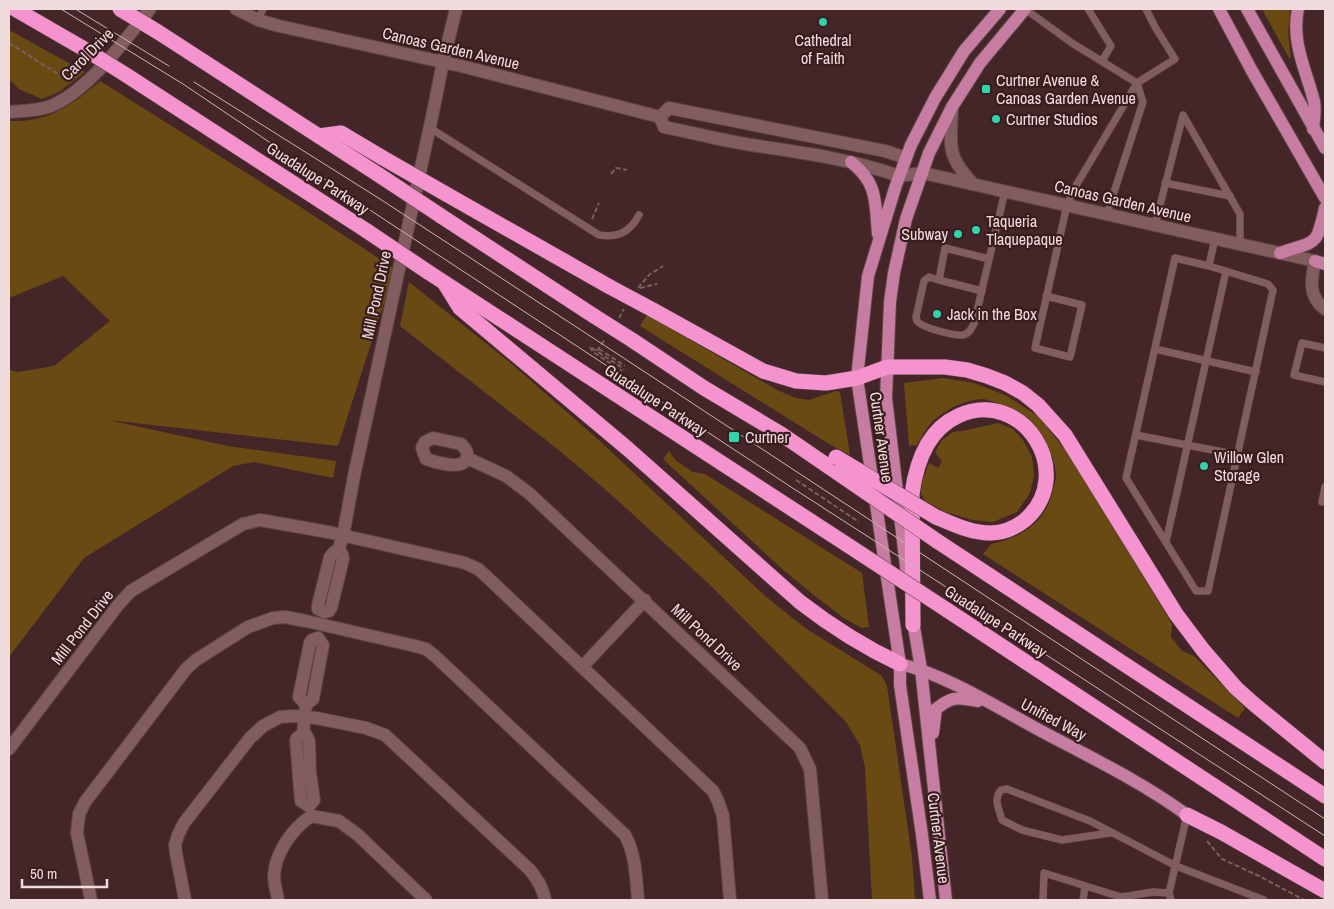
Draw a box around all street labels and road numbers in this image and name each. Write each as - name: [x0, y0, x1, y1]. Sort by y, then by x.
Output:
- street label: Canoas Garden Avenue: [380, 22, 522, 74]
- street label: Carol Drive: [56, 23, 118, 85]
- street label: Guadalupe Parkway: [262, 137, 374, 220]
- street label: Canoas Garden Avenue: [1052, 175, 1194, 227]
- street label: Mill Pond Drive: [356, 249, 396, 341]
- street label: Guadalupe Parkway: [600, 359, 712, 442]
- street label: Curtner Avenue: [865, 390, 899, 484]
- street label: Guadalupe Parkway: [940, 580, 1052, 663]
- street label: Mill Pond Drive: [46, 585, 118, 669]
- street label: Mill Pond Drive: [667, 598, 747, 676]
- street label: Unified Way: [1017, 692, 1091, 746]
- street label: Curtner Avenue: [923, 792, 955, 884]

